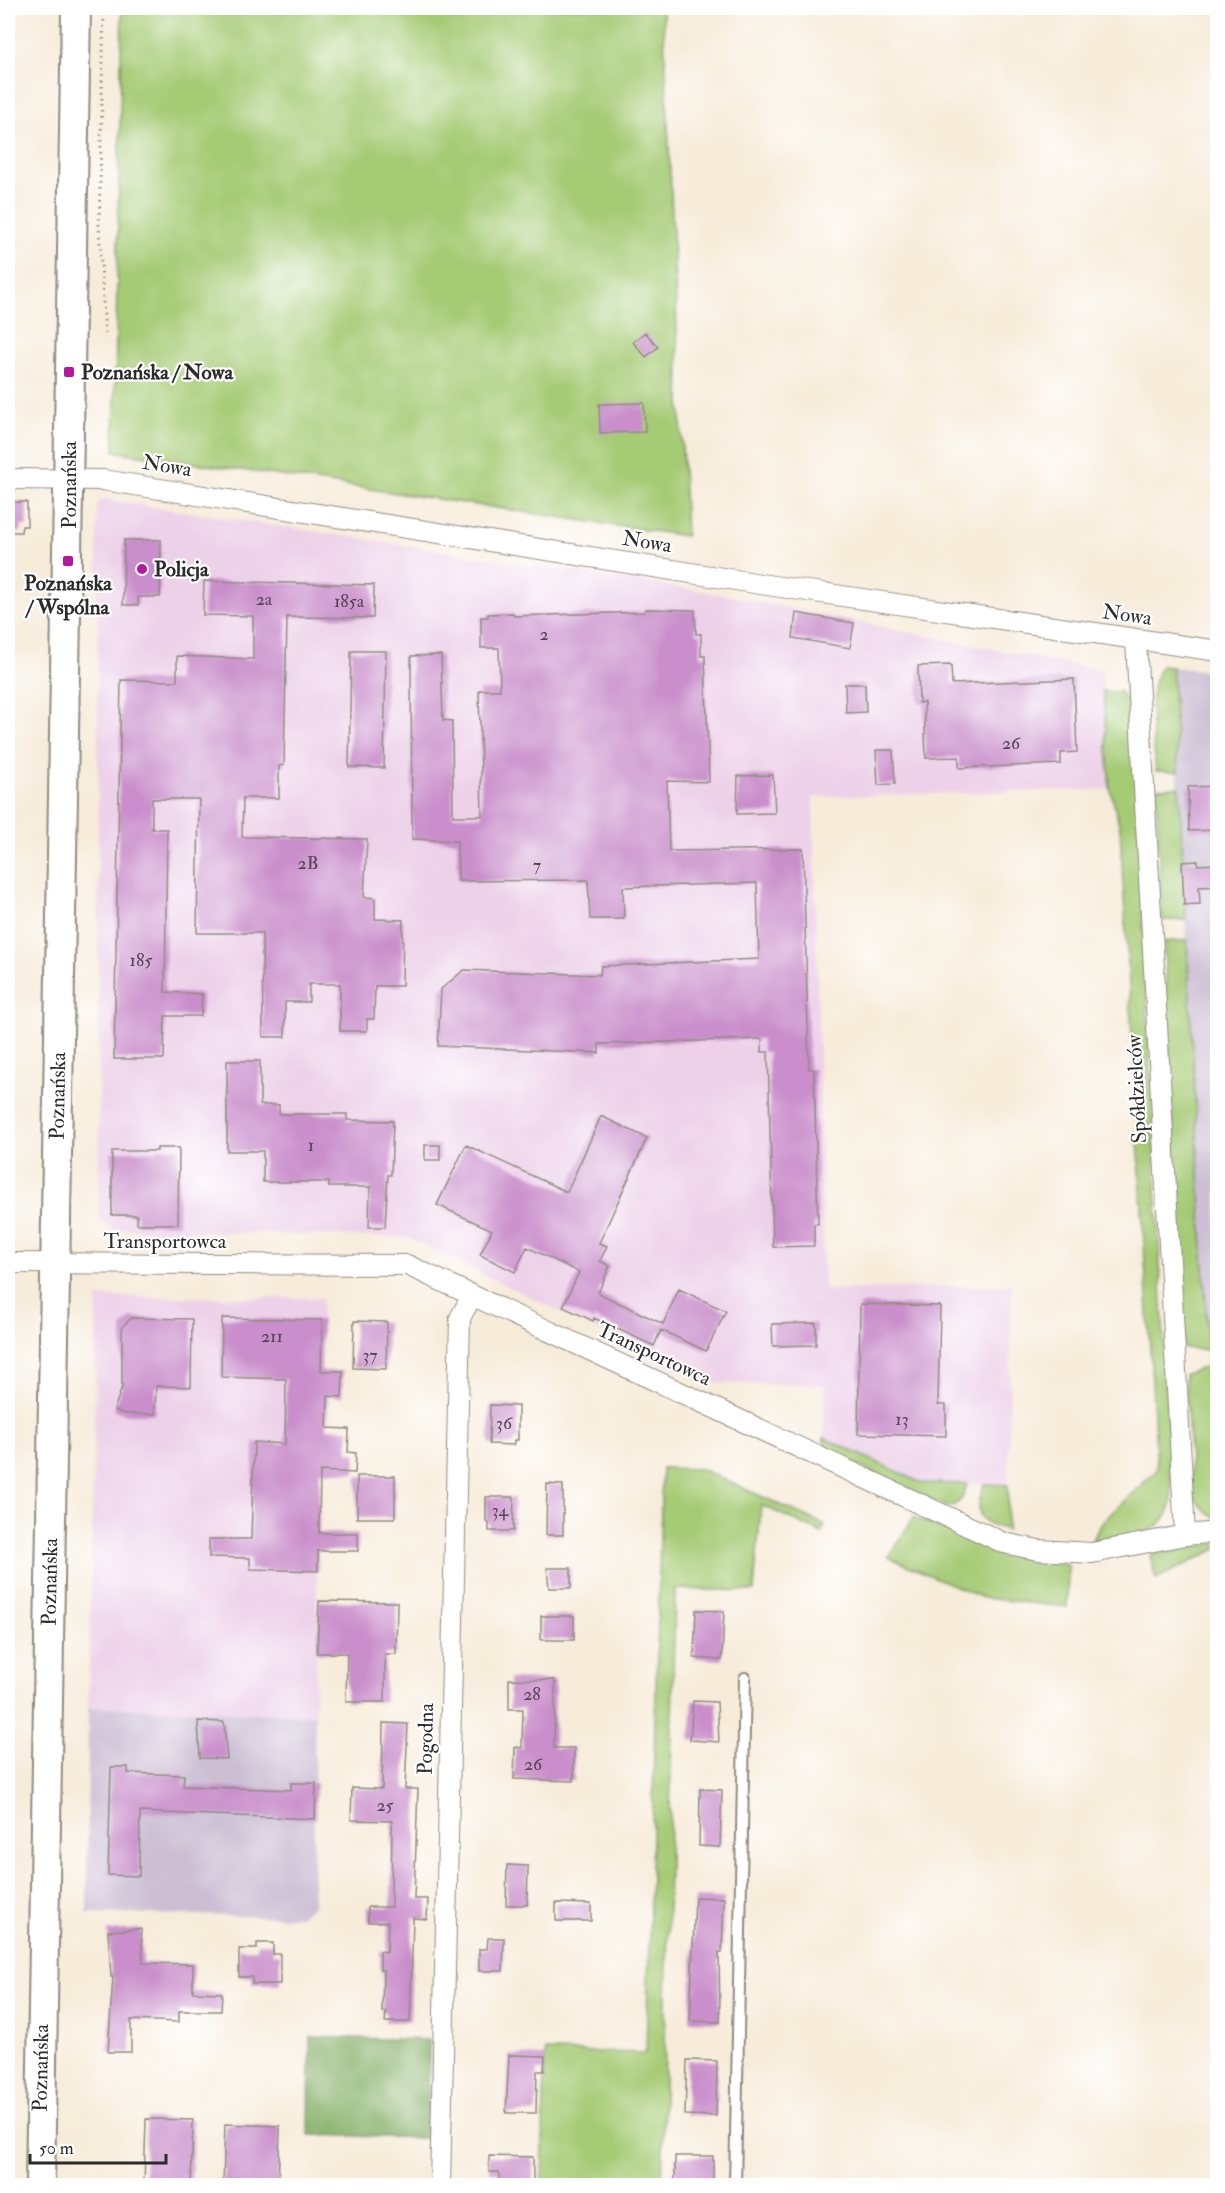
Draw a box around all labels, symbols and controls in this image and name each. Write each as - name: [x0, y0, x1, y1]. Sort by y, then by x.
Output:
- place label: Poznańska / Nowa: [81, 359, 234, 386]
- marker: Poznańska / Nowa: [62, 365, 76, 379]
- street label: Poznańska: [56, 441, 83, 529]
- street label: Nowa: [140, 449, 194, 483]
- street label: Nowa: [620, 525, 674, 559]
- marker: Poznańska / Wspólna: [61, 554, 75, 568]
- place label: Policja: [154, 556, 210, 583]
- marker: Policja: [135, 562, 149, 576]
- place label: Poznańska / Wspólna: [24, 570, 113, 621]
- house number: 2a: [256, 588, 273, 611]
- house number: 185a: [334, 590, 365, 613]
- street label: Nowa: [1100, 598, 1154, 632]
- house number: 2: [539, 623, 549, 646]
- house number: 26: [1002, 732, 1021, 755]
- house number: 2B: [298, 852, 318, 875]
- house number: 7: [533, 854, 541, 877]
- house number: 185: [130, 949, 152, 972]
- street label: Spółdzielców: [1121, 1033, 1153, 1144]
- street label: Poznańska: [44, 1051, 72, 1140]
- house number: 1: [308, 1134, 314, 1157]
- street label: Transportowca: [104, 1228, 227, 1255]
- street label: Transportowca: [593, 1316, 716, 1392]
- house number: 211: [261, 1325, 283, 1348]
- house number: 37: [362, 1344, 378, 1367]
- house number: 13: [895, 1408, 909, 1431]
- house number: 36: [496, 1412, 513, 1435]
- house number: 34: [492, 1499, 510, 1522]
- street label: Poznańska: [36, 1537, 64, 1626]
- house number: 28: [523, 1683, 541, 1706]
- street label: Pogodna: [412, 1702, 440, 1775]
- house number: 26: [524, 1753, 543, 1776]
- house number: 25: [377, 1794, 394, 1817]
- street label: Poznańska: [27, 2023, 55, 2112]
- scale bar: [30, 2127, 166, 2165]
- text: 50 m: [39, 2137, 74, 2160]

